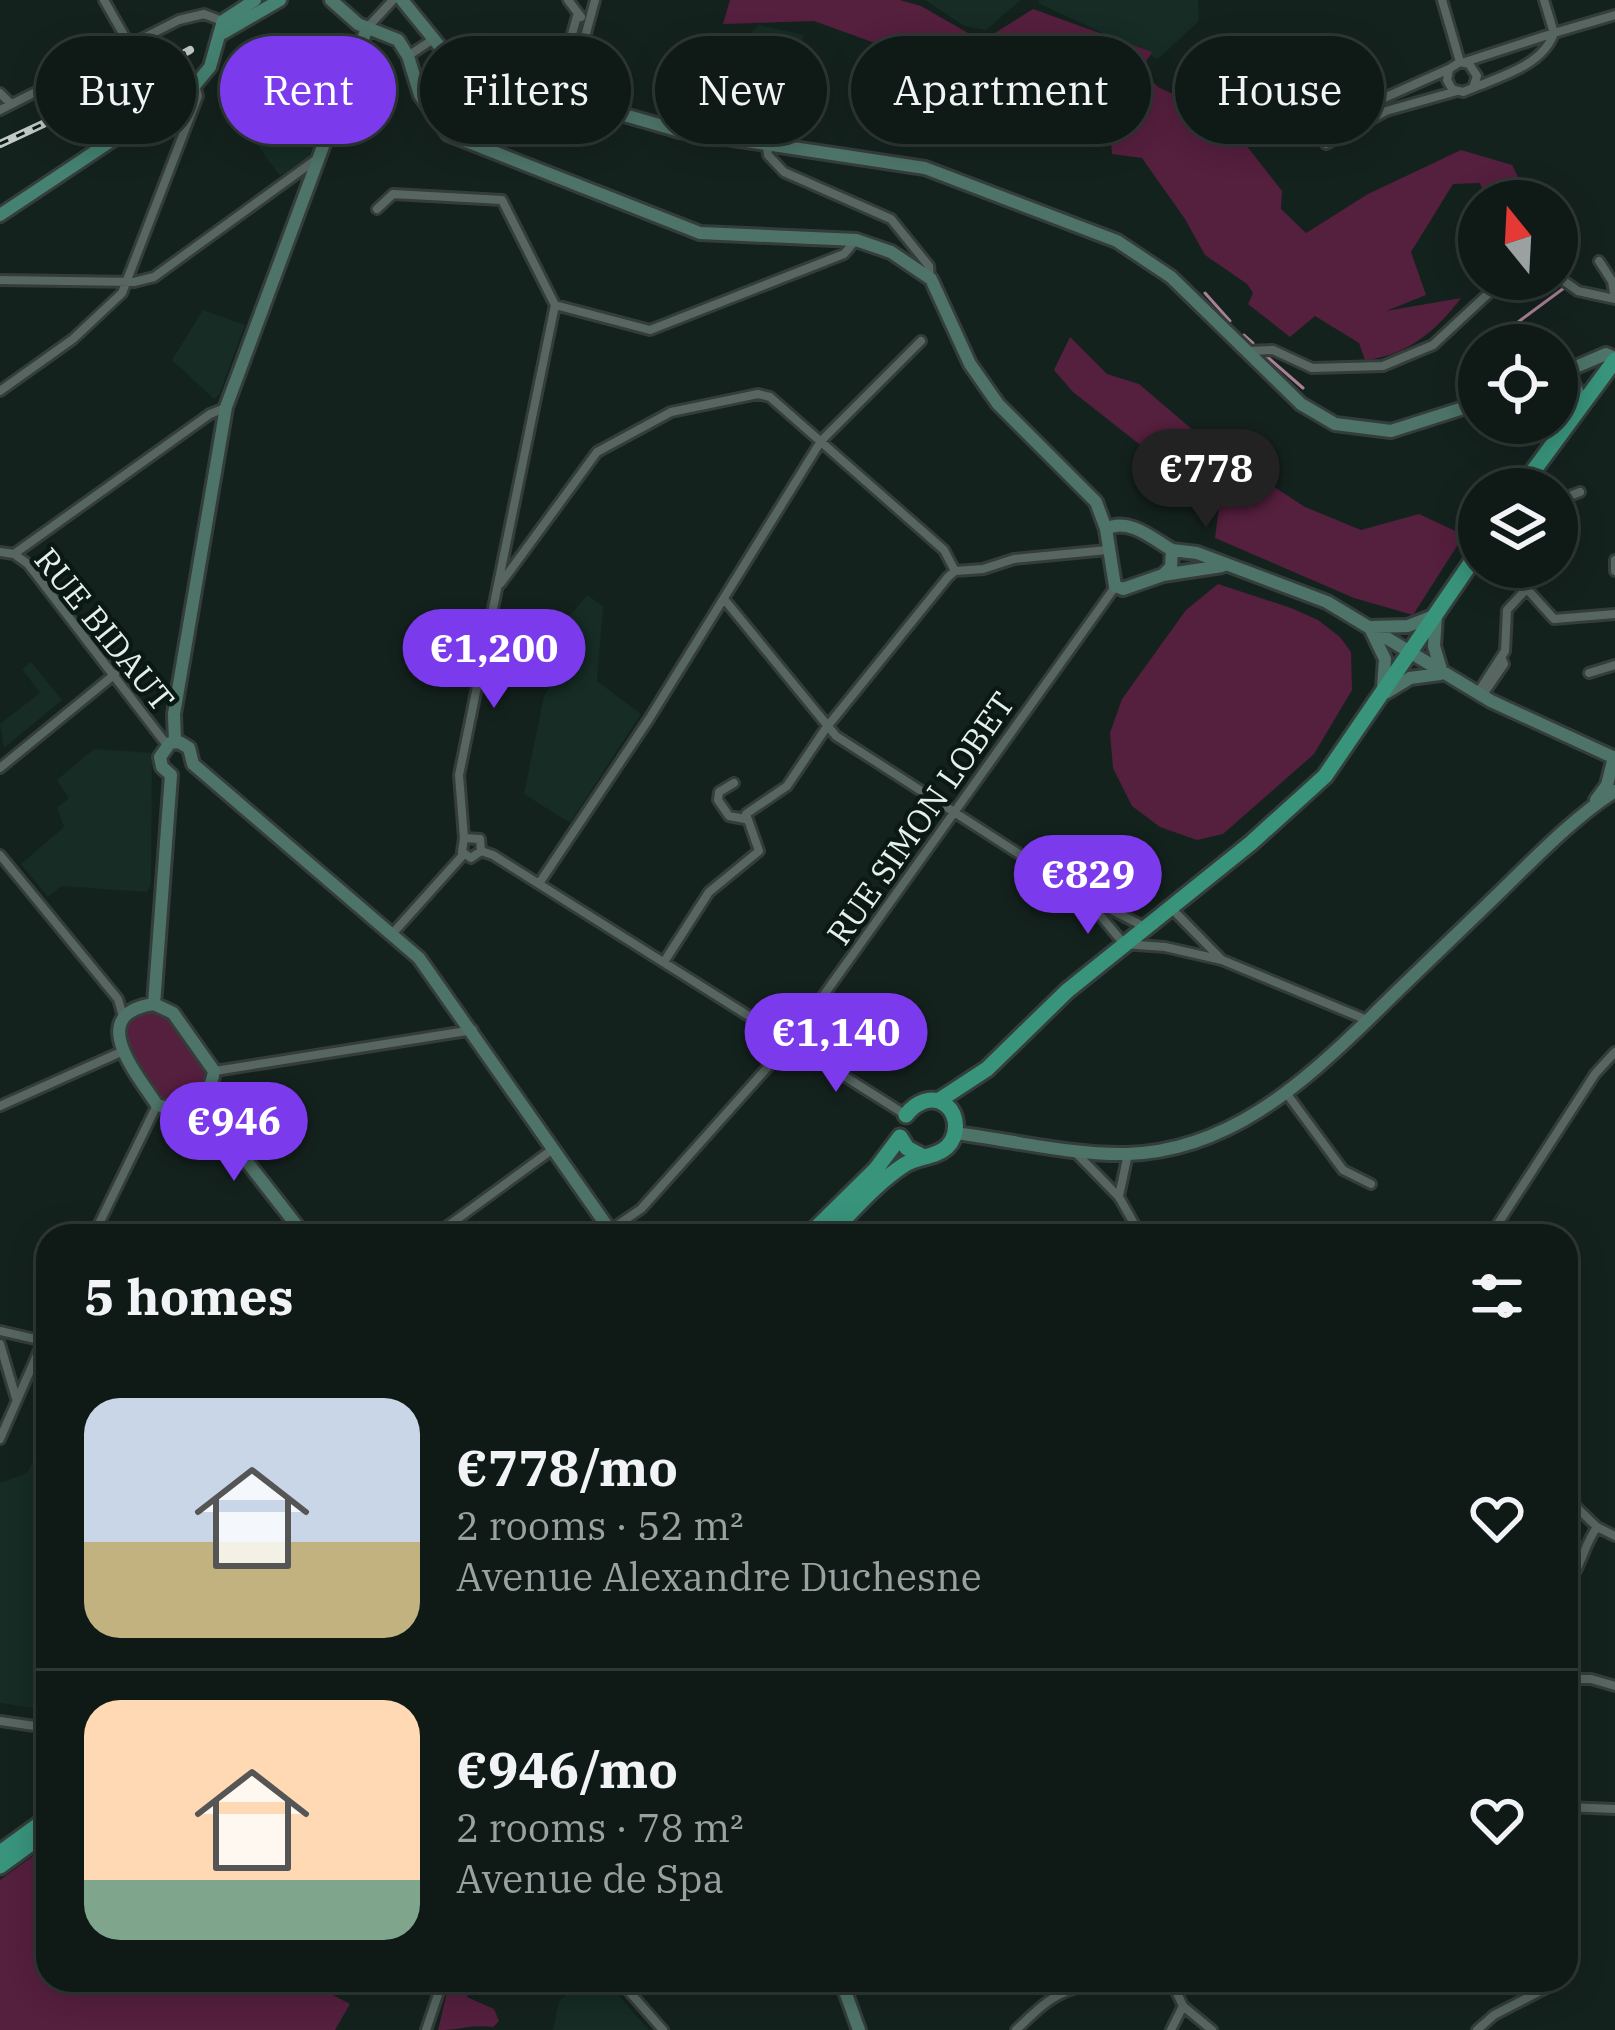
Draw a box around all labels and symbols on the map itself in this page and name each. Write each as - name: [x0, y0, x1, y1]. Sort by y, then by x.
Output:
- north arrow: [1458, 180, 1578, 300]
- pin: €778: [1135, 429, 1277, 531]
- street label: RUE BIDAUT: [26, 538, 184, 720]
- pin: €1,200: [396, 609, 592, 711]
- street label: RUE SIMON LOBET: [817, 683, 1023, 953]
- pin: €829: [1017, 835, 1159, 937]
- pin: €1,140: [738, 993, 934, 1095]
- pin: €946: [163, 1082, 305, 1184]

